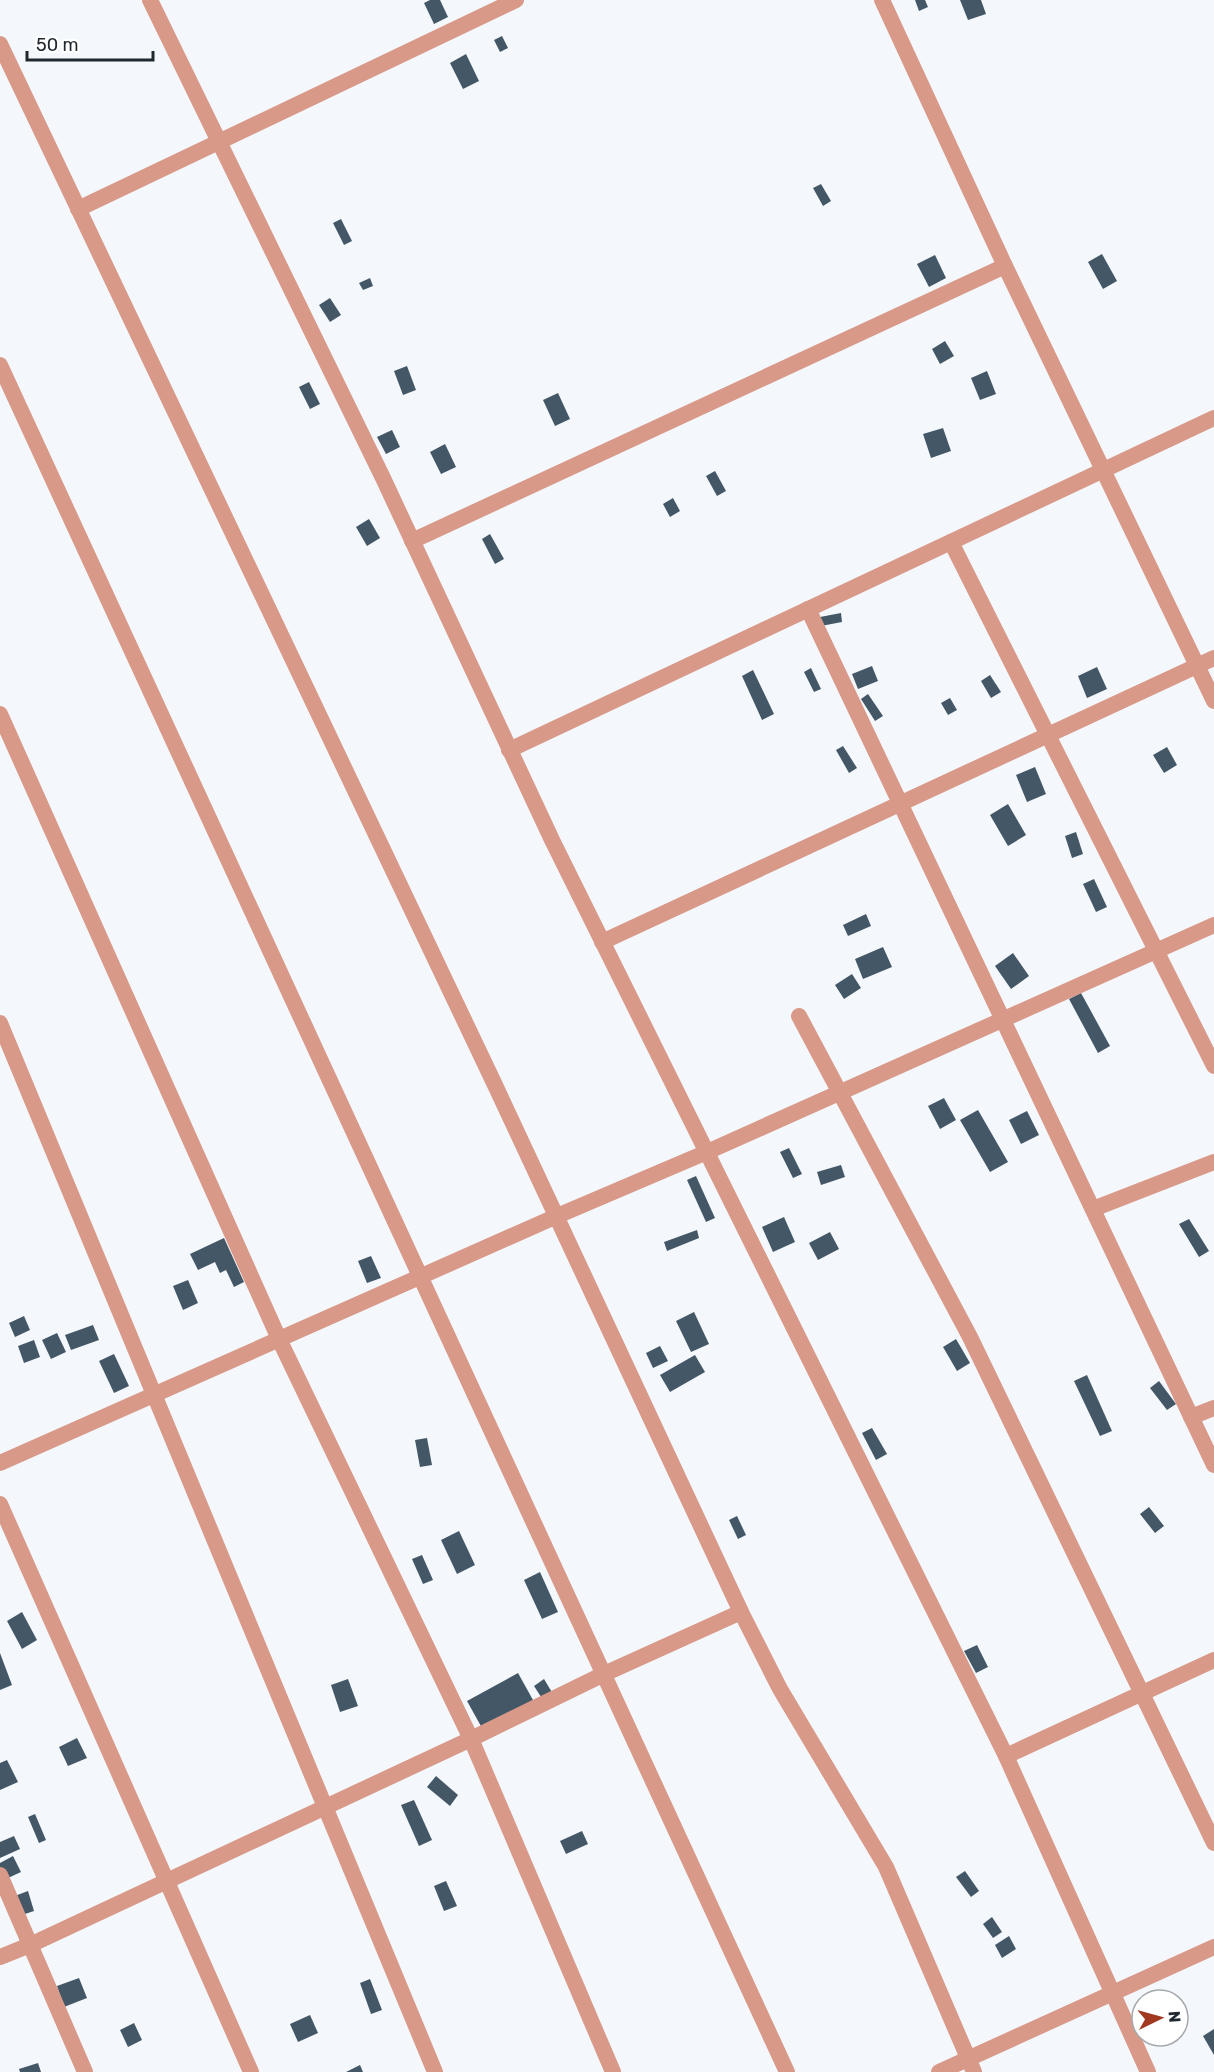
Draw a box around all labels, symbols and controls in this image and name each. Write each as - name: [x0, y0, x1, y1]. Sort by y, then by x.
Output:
- scale bar: [27, 24, 153, 62]
- text: 50 m: [36, 34, 79, 56]
- north arrow: [1130, 1988, 1190, 2048]
- text: N: [1164, 2010, 1184, 2023]

